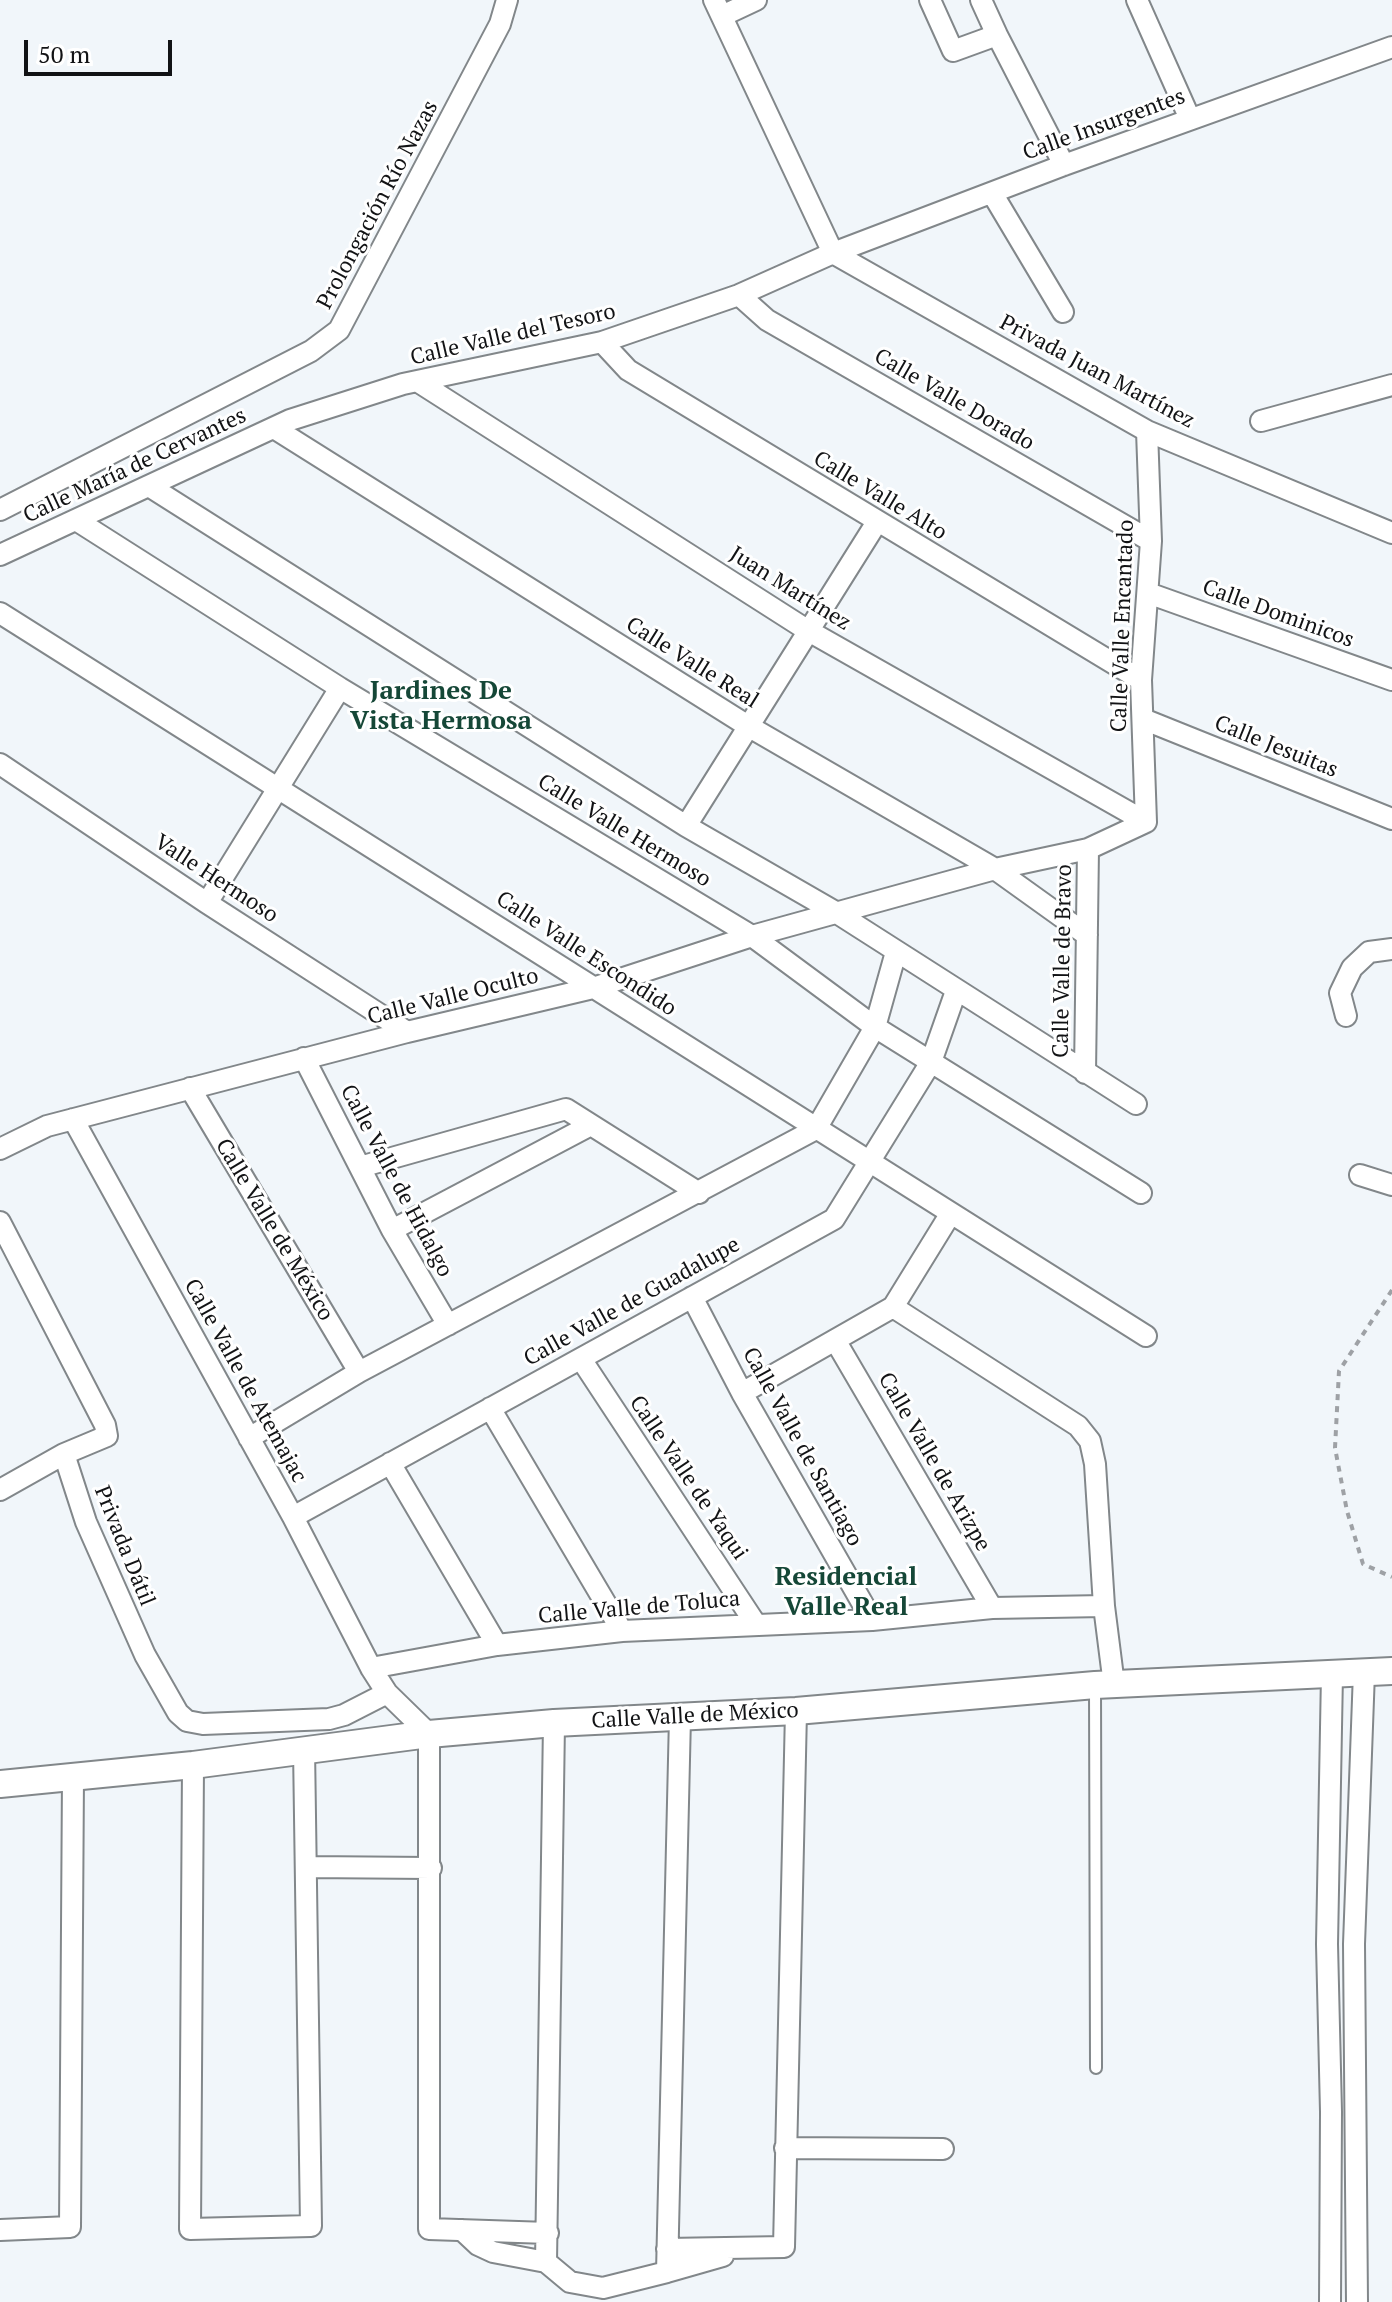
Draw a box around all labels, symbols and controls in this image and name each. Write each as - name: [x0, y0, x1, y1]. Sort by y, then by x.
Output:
- scale bar: [28, 24, 176, 74]
- text: 50 m: [38, 38, 90, 70]
- street label: Calle Insurgentes: [1019, 83, 1189, 167]
- street label: Prolongación Río Nazas: [312, 96, 444, 314]
- street label: Calle Valle del Tesoro: [408, 299, 618, 371]
- street label: Privada Juan Martínez: [995, 309, 1199, 435]
- street label: Calle Valle Dorado: [869, 343, 1039, 457]
- street label: Calle María de Cervantes: [19, 403, 251, 529]
- street label: Calle Valle Alto: [809, 446, 951, 546]
- street label: Calle Valle Encantado: [1106, 519, 1140, 733]
- street label: Juan Martínez: [725, 541, 855, 637]
- street label: Calle Dominicos: [1199, 574, 1357, 654]
- street label: Calle Valle Real: [621, 612, 763, 714]
- district label: Jardines De Vista Hermosa: [350, 676, 532, 738]
- street label: Calle Jesuitas: [1210, 710, 1342, 784]
- street label: Calle Valle Hermoso: [533, 769, 715, 893]
- street label: Valle Hermoso: [149, 829, 283, 929]
- street label: Calle Valle de Bravo: [1048, 864, 1078, 1058]
- street label: Calle Valle Escondido: [491, 886, 681, 1022]
- street label: Calle Valle Oculto: [365, 963, 541, 1031]
- street label: Calle Valle de Hidalgo: [334, 1080, 458, 1282]
- street label: Calle Valle de México: [209, 1134, 339, 1326]
- street label: Calle Valle de Guadalupe: [520, 1232, 744, 1372]
- street label: Calle Valle de Atemajac: [178, 1275, 312, 1487]
- street label: Calle Valle de Santiago: [736, 1343, 868, 1551]
- street label: Calle Valle de Arizpe: [872, 1368, 996, 1556]
- street label: Calle Valle de Yaqui: [623, 1391, 753, 1565]
- street label: Privada Dátil: [88, 1482, 160, 1610]
- district label: Residencial Valle Real: [775, 1562, 917, 1624]
- street label: Calle Valle de Toluca: [537, 1586, 741, 1630]
- street label: Calle Valle de México: [591, 1697, 799, 1735]

